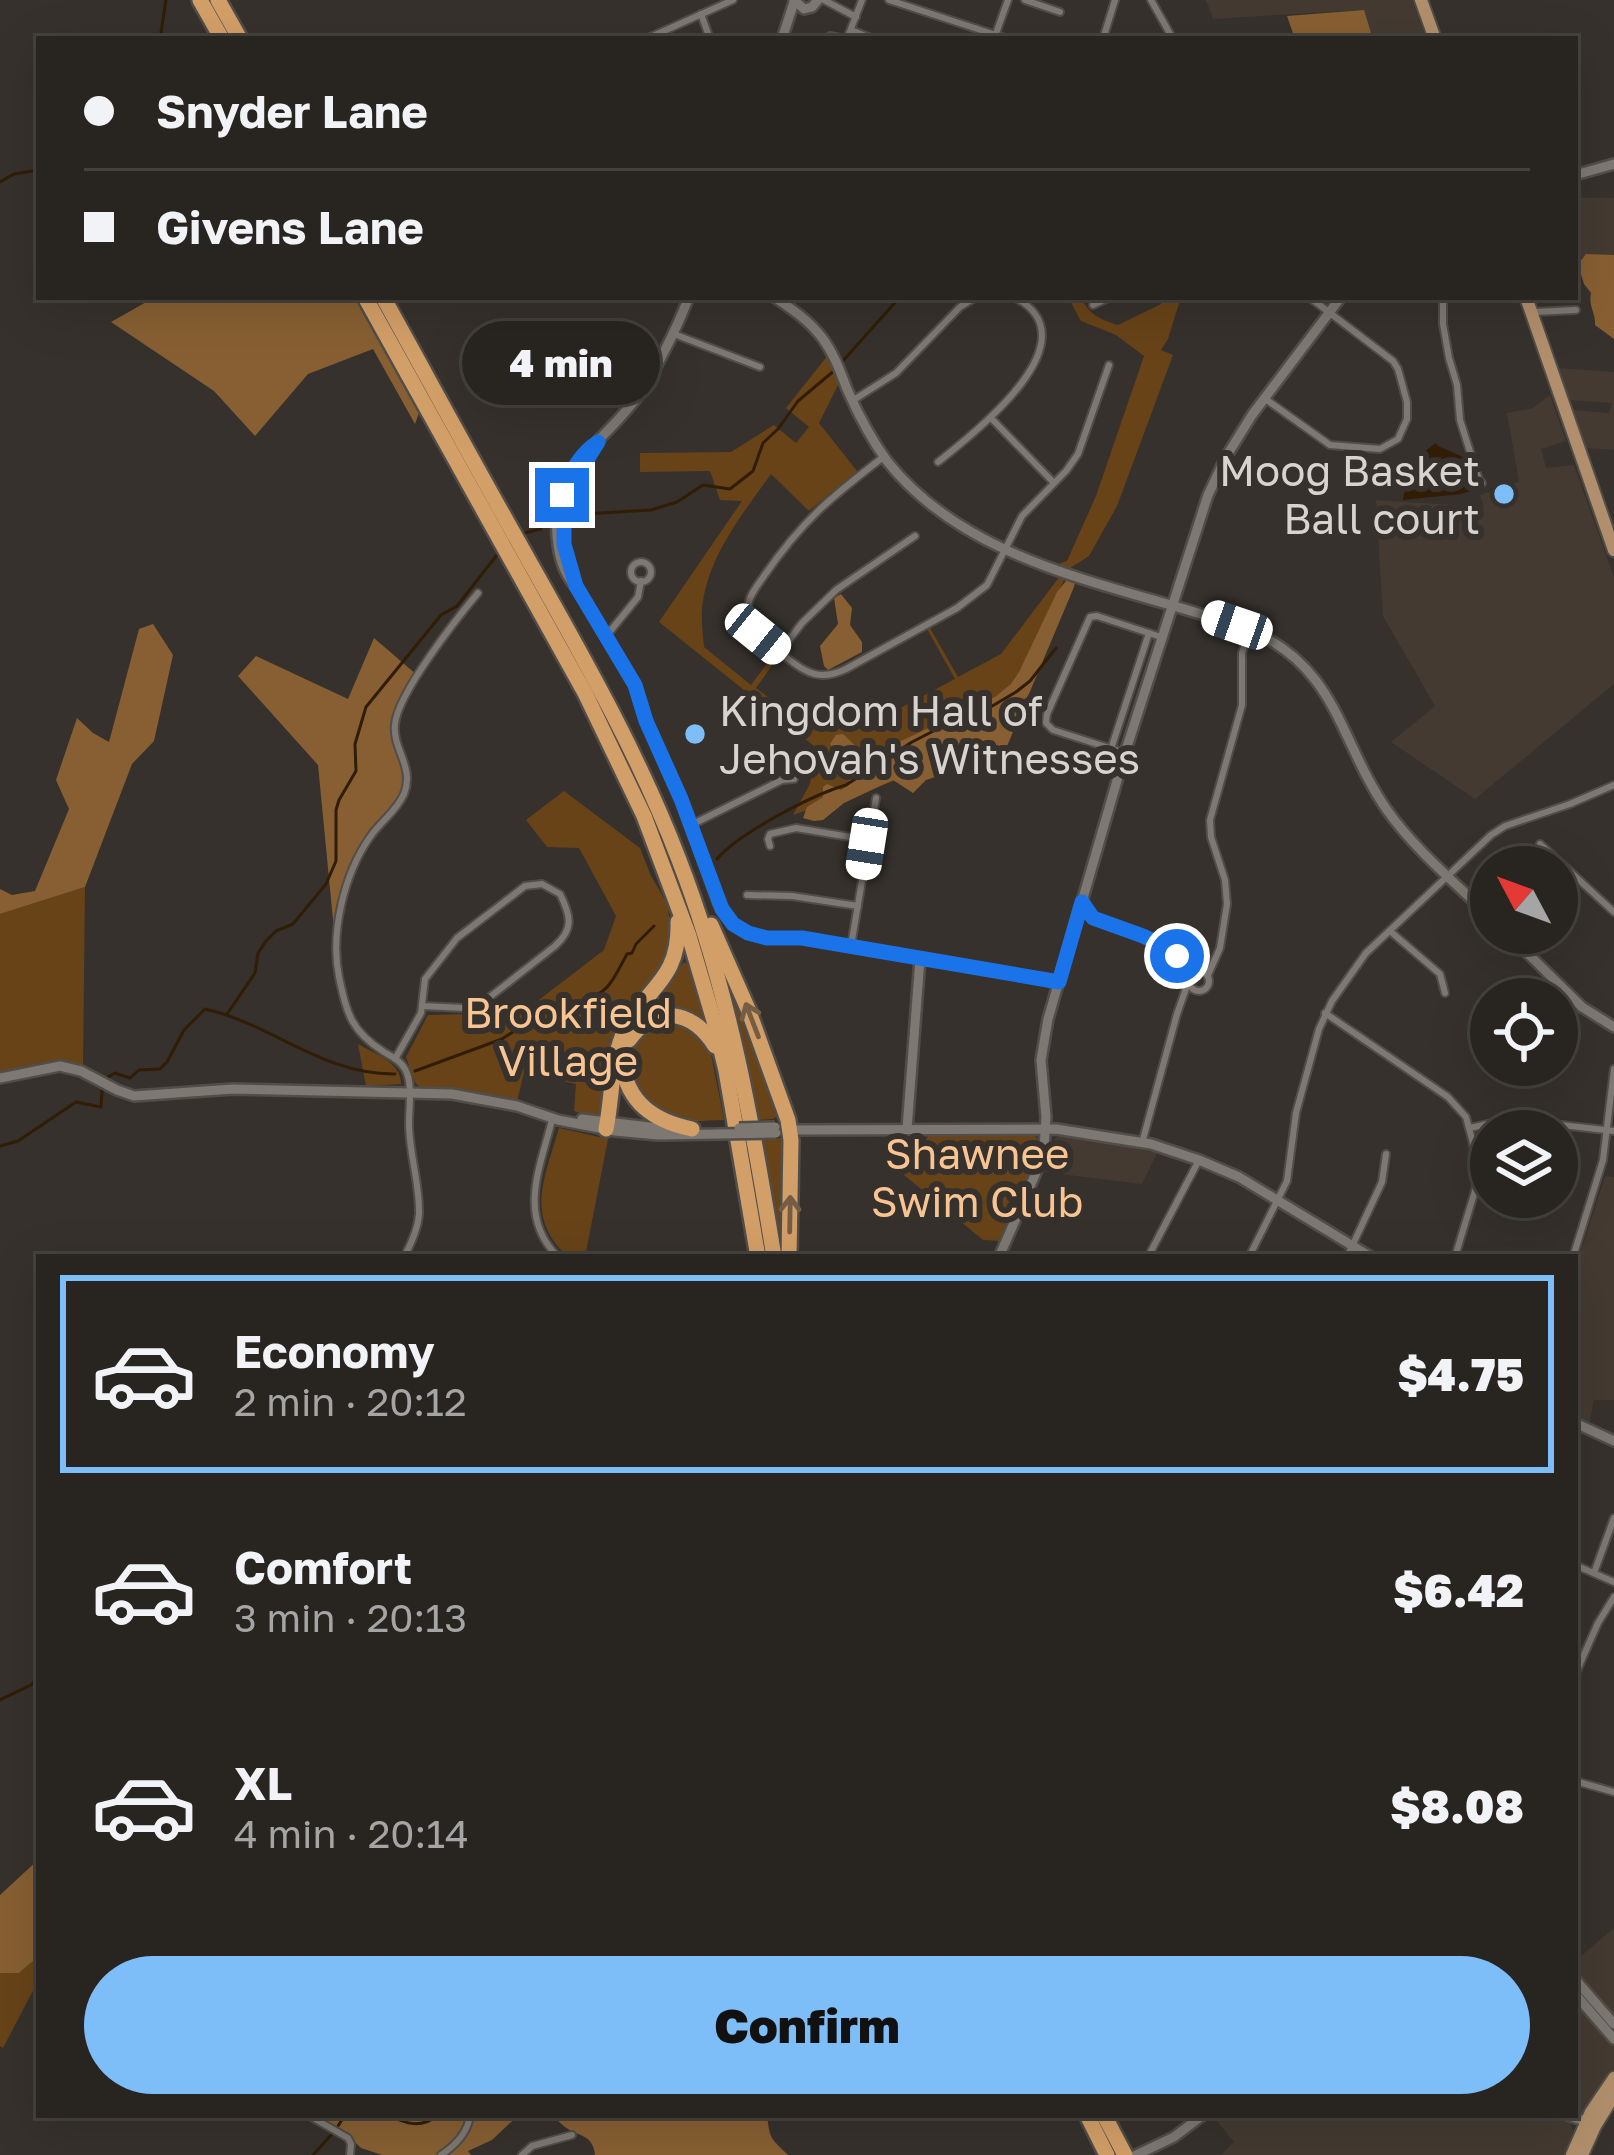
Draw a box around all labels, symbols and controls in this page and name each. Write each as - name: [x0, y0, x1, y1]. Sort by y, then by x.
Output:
- text: Snyder Lane: [156, 84, 428, 138]
- text: Givens Lane: [156, 200, 424, 254]
- callout: 4 min: [463, 321, 661, 405]
- text: 4 min: [509, 339, 613, 386]
- place label: Moog Basket Ball court: [1219, 445, 1480, 543]
- route end: [535, 468, 589, 522]
- marker: Moog Basket Ball court: [1491, 481, 1517, 507]
- car: [1197, 596, 1277, 654]
- car: [719, 597, 797, 671]
- place label: Kingdom Hall of Jehovah's Witnesses: [719, 685, 1140, 783]
- marker: Kingdom Hall of Jehovah's Witnesses: [682, 721, 708, 747]
- car: [844, 806, 890, 882]
- north arrow: [1470, 846, 1578, 954]
- map controls: [1470, 846, 1578, 1218]
- route start: [1150, 929, 1204, 983]
- button: locate: [1470, 978, 1578, 1086]
- park label: Brookfield Village: [464, 987, 672, 1085]
- one-way arrow: [739, 1002, 761, 1039]
- button: layers: [1470, 1110, 1578, 1218]
- park label: Shawnee Swim Club: [871, 1128, 1083, 1226]
- one-way arrow: [779, 1195, 801, 1234]
- icon: car: [90, 1320, 198, 1428]
- text: Economy: [234, 1324, 435, 1378]
- text: $4.75: [1397, 1347, 1524, 1401]
- text: 2 min · 20:12: [234, 1378, 467, 1425]
- icon: car: [90, 1536, 198, 1644]
- text: Comfort: [234, 1540, 412, 1594]
- text: $6.42: [1393, 1563, 1524, 1617]
- text: 3 min · 20:13: [234, 1594, 467, 1641]
- icon: car: [90, 1752, 198, 1860]
- text: XL: [234, 1756, 292, 1810]
- text: $8.08: [1390, 1779, 1524, 1833]
- text: 4 min · 20:14: [234, 1810, 469, 1857]
- button: Confirm: [84, 1956, 1530, 2094]

